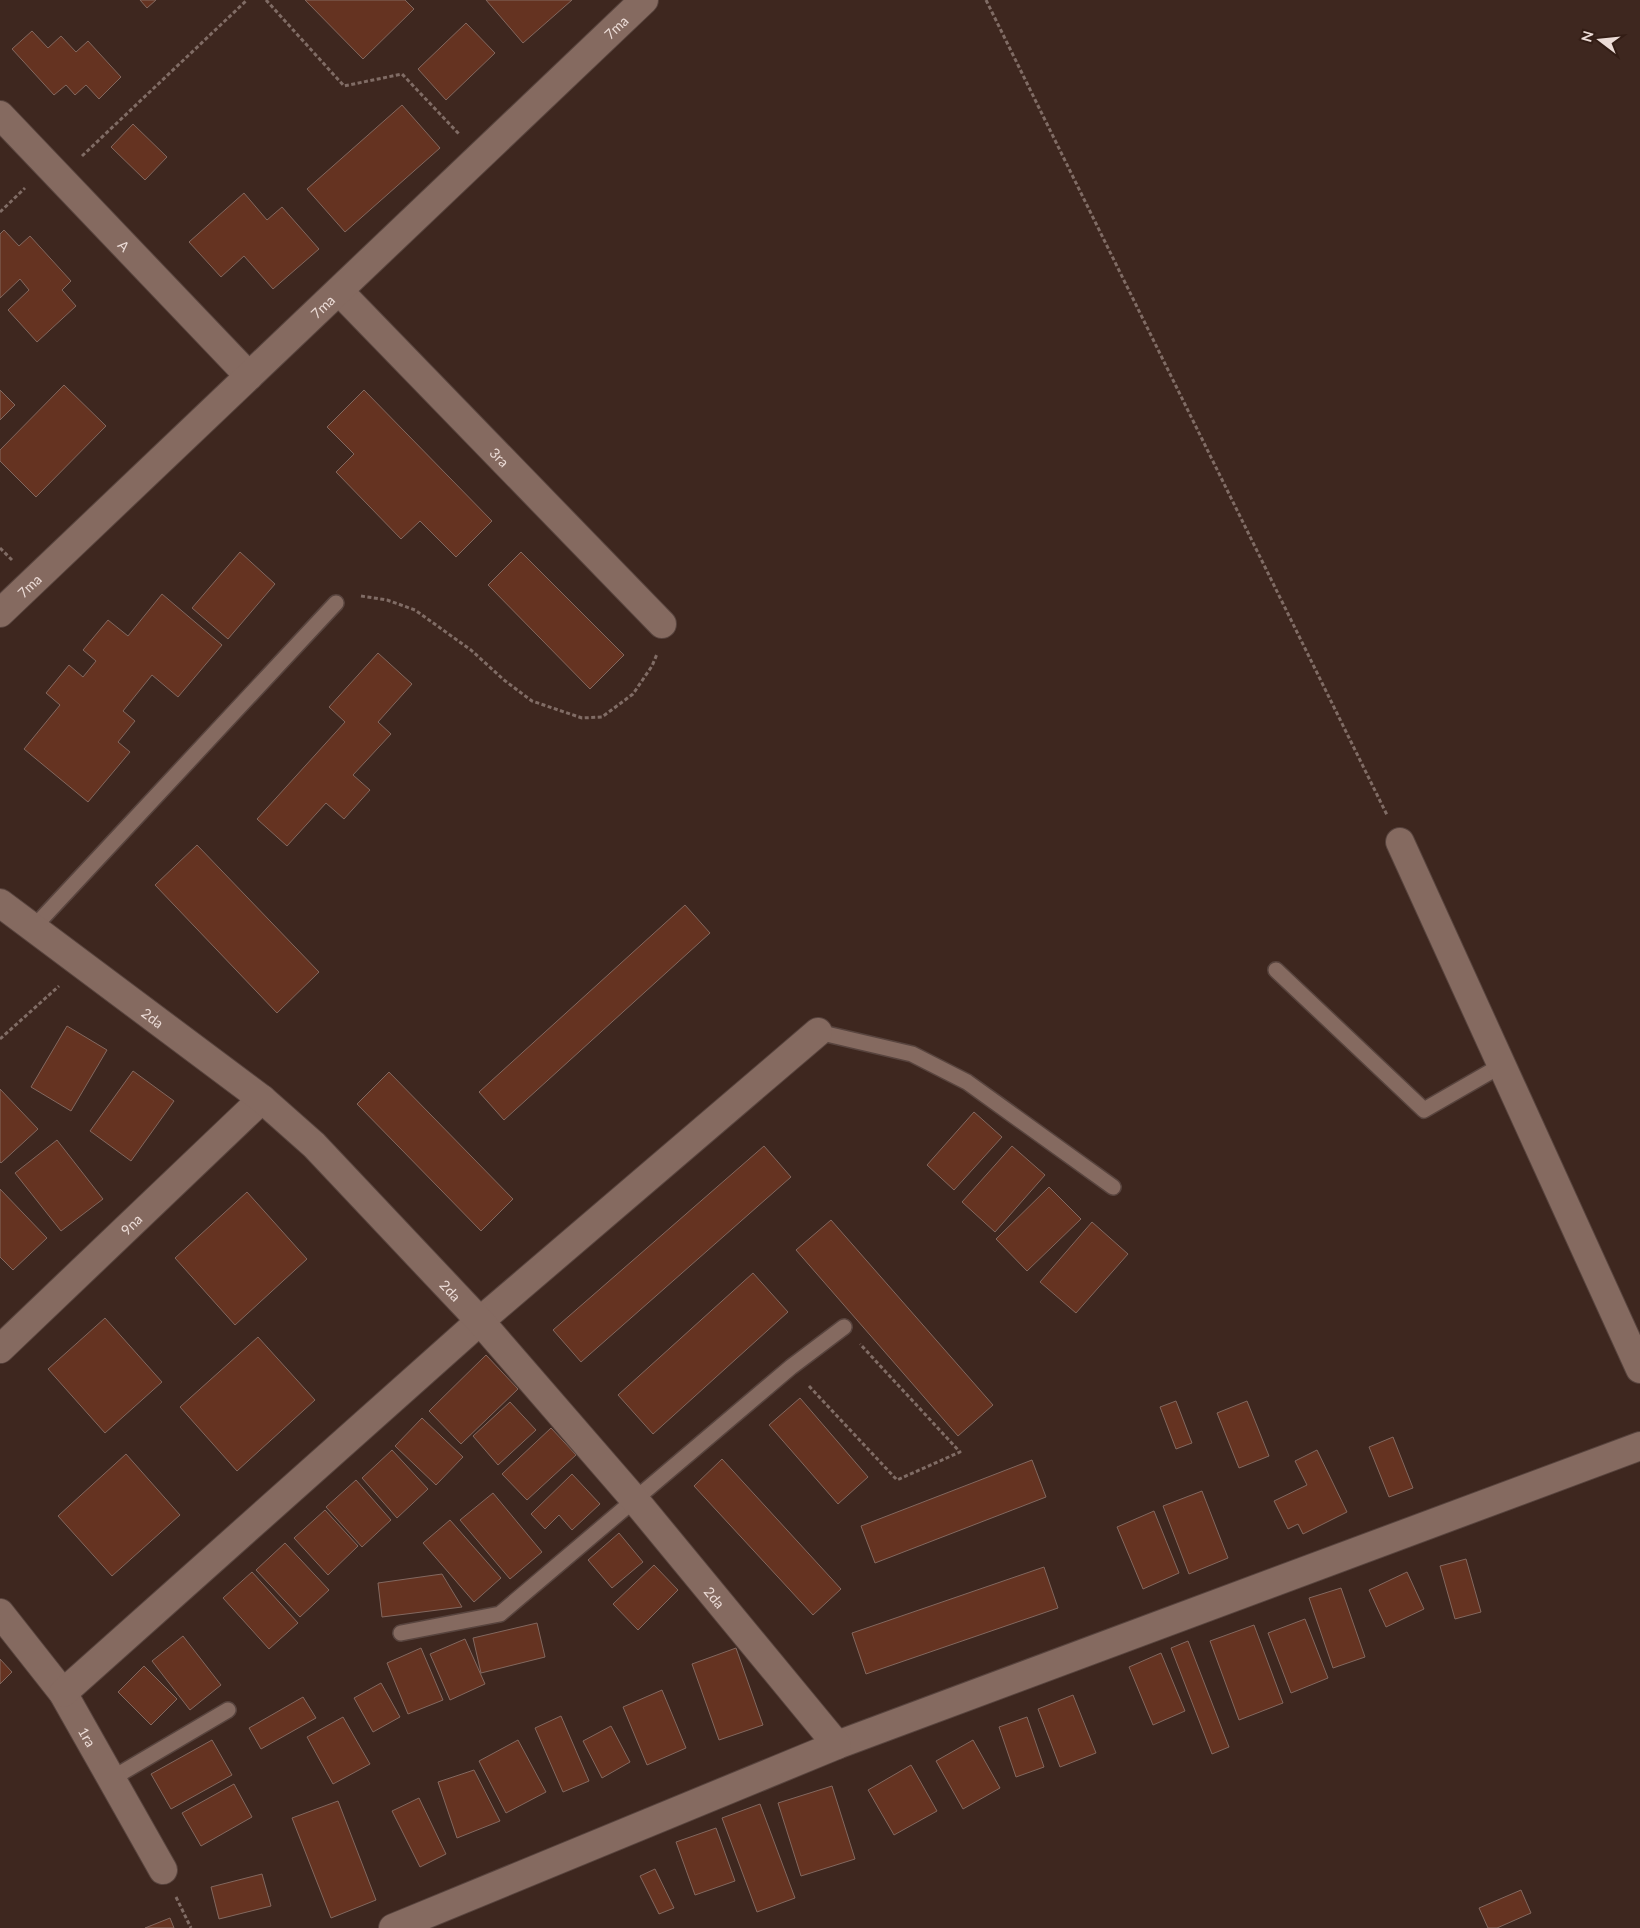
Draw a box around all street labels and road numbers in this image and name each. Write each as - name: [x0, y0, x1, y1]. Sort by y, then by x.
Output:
- street label: 7ma: [600, 12, 631, 42]
- street label: A: [115, 236, 134, 255]
- street label: 7ma: [307, 291, 338, 322]
- street label: 3ra: [487, 444, 513, 470]
- street label: 7ma: [13, 570, 44, 601]
- street label: 2da: [139, 1004, 167, 1031]
- street label: 9na: [117, 1210, 145, 1238]
- street label: 2da: [437, 1276, 465, 1304]
- street label: 2da: [701, 1583, 729, 1611]
- street label: 1ra: [75, 1724, 100, 1750]

